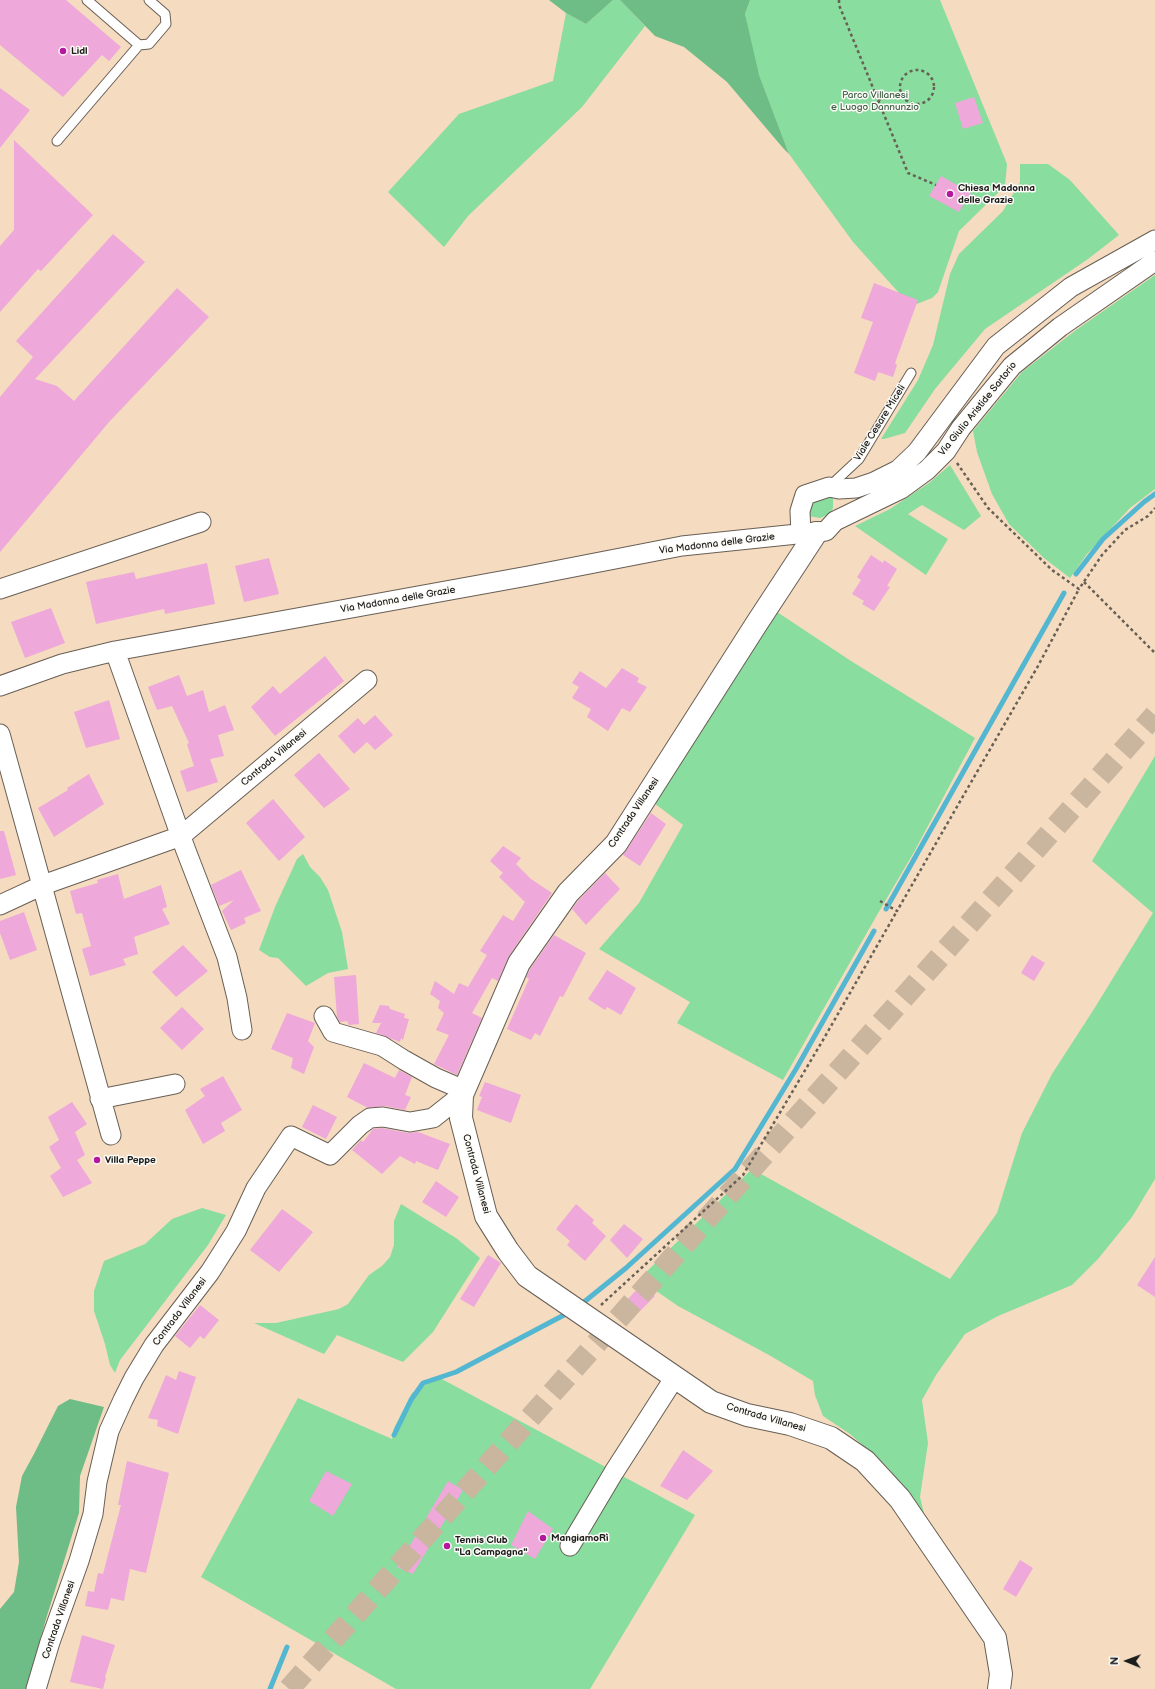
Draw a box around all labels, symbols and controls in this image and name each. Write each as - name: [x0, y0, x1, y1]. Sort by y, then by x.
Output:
- place label: Lidl: [71, 45, 88, 57]
- marker: Lidl: [58, 46, 68, 56]
- park label: Parco Villanesi e Luogo Dannunzio: [831, 89, 919, 112]
- place label: Chiesa Madonna delle Grazie: [958, 182, 1035, 206]
- marker: Chiesa Madonna delle Grazie: [945, 189, 955, 199]
- street label: Via Giulio Aristide Sartorio: [936, 360, 1020, 458]
- street label: Viale Cesare Miceli: [852, 383, 908, 463]
- street label: Via Madonna delle Grazie: [658, 531, 776, 557]
- street label: Via Madonna delle Grazie: [340, 584, 456, 616]
- street label: Contrada Villanesi: [239, 727, 309, 789]
- street label: Contrada Villanesi: [606, 776, 662, 850]
- street label: Contrada Villanesi: [460, 1133, 492, 1215]
- place label: Villa Peppe: [105, 1154, 156, 1166]
- marker: Villa Peppe: [92, 1155, 102, 1165]
- street label: Contrada Villanesi: [151, 1276, 209, 1348]
- street label: Contrada Villanesi: [725, 1401, 807, 1435]
- place label: MangiamoRì: [551, 1532, 608, 1544]
- marker: MangiamoRì: [538, 1533, 548, 1543]
- place label: Tennis Club "La Campagna": [455, 1534, 528, 1558]
- marker: Tennis Club "La Campagna": [442, 1541, 452, 1551]
- street label: Contrada Villanesi: [40, 1579, 78, 1661]
- north arrow: [1107, 1641, 1147, 1681]
- text: N: [1108, 1657, 1121, 1665]

